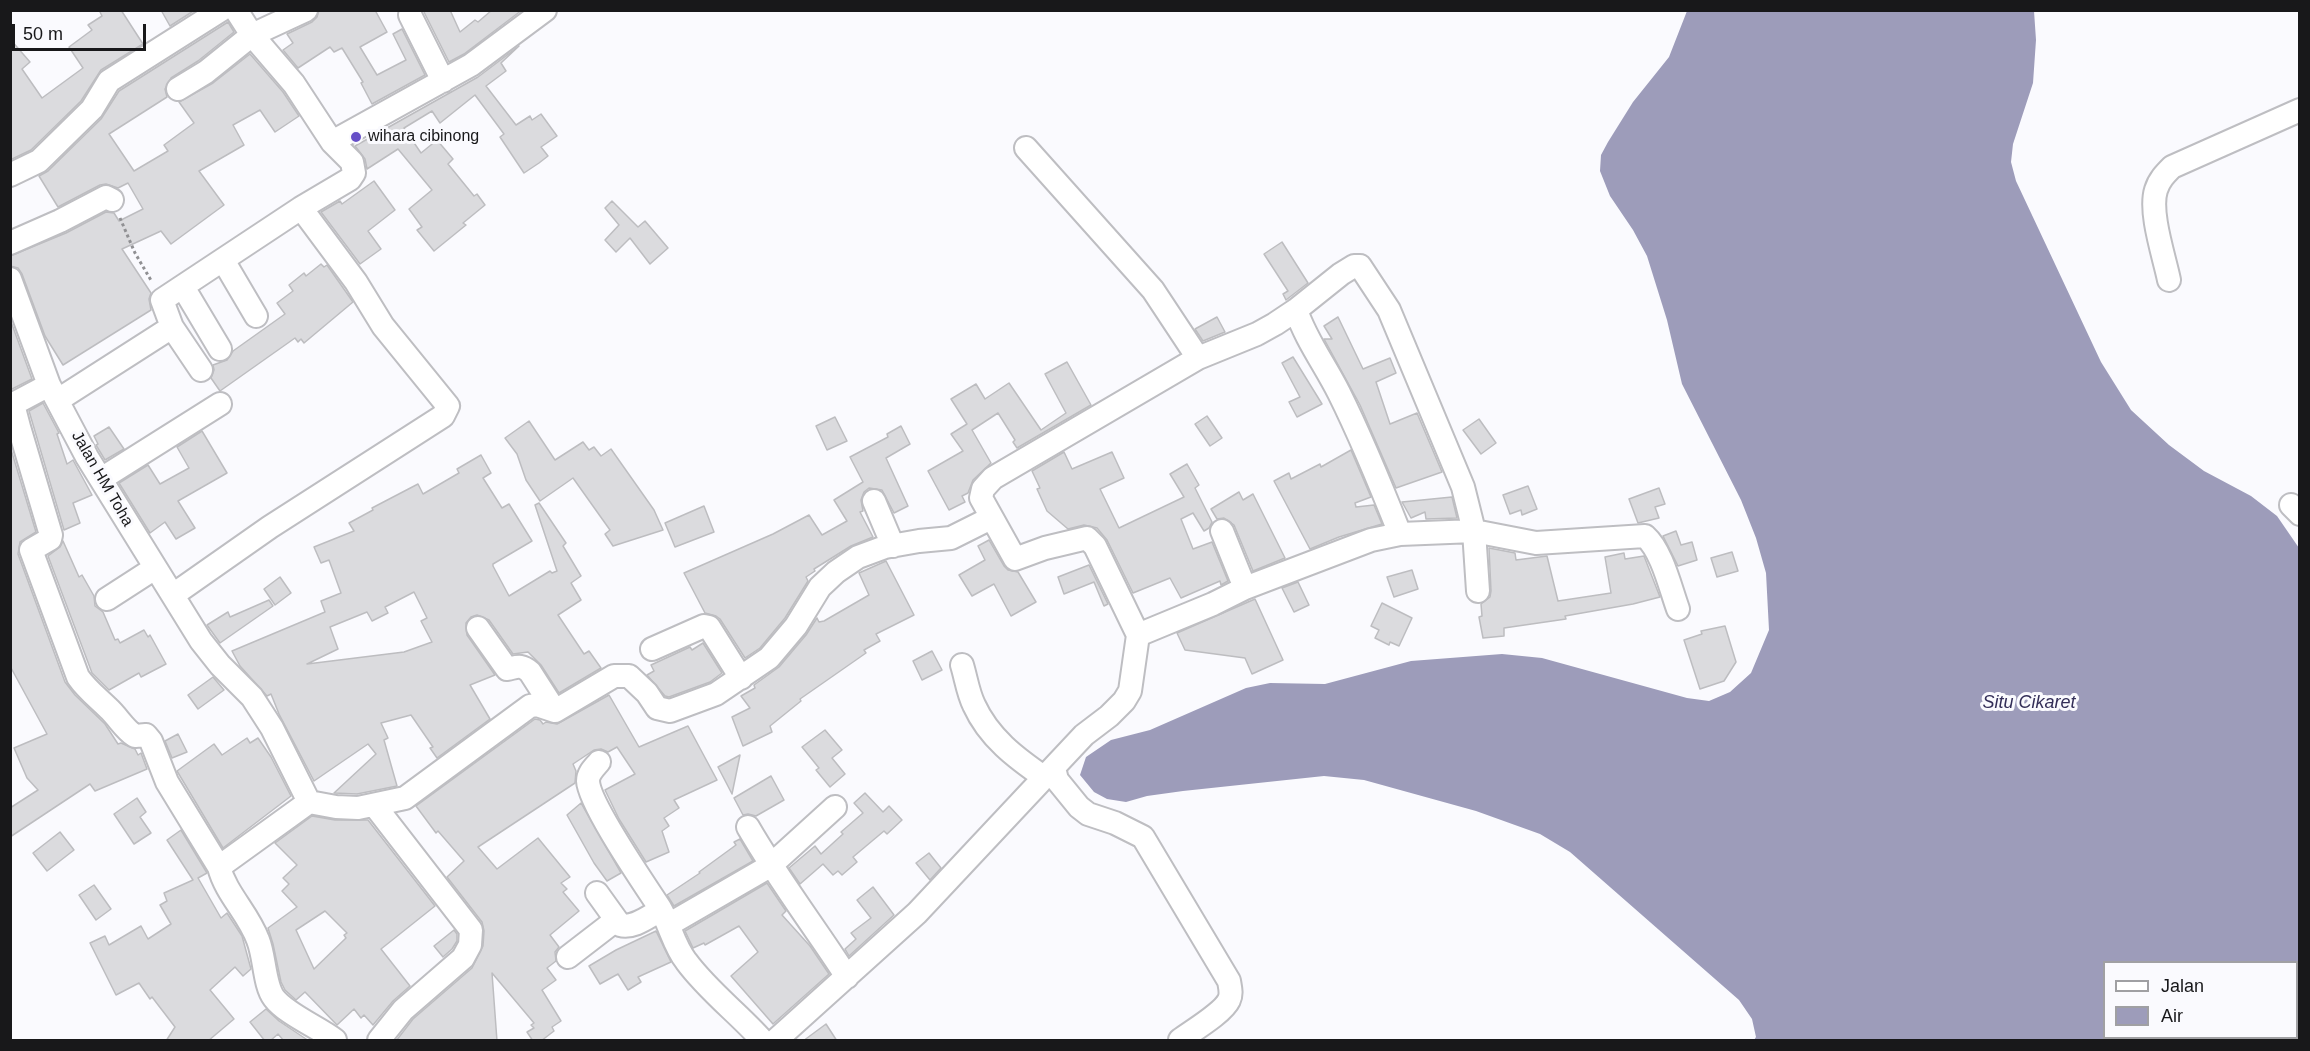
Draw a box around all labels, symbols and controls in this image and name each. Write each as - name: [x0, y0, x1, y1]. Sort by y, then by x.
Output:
- scale bar: [15, 12, 148, 50]
- text: 50 m: [23, 24, 63, 44]
- place label: wihara cibinong: [368, 127, 479, 147]
- marker: wihara cibinong: [349, 130, 363, 144]
- street label: Jalan HM Toha: [67, 428, 137, 530]
- water label: Situ Cikaret: [1982, 692, 2076, 714]
- legend: [2103, 961, 2298, 1039]
- text: Jalan: [2161, 976, 2204, 996]
- text: Air: [2161, 1006, 2183, 1026]

